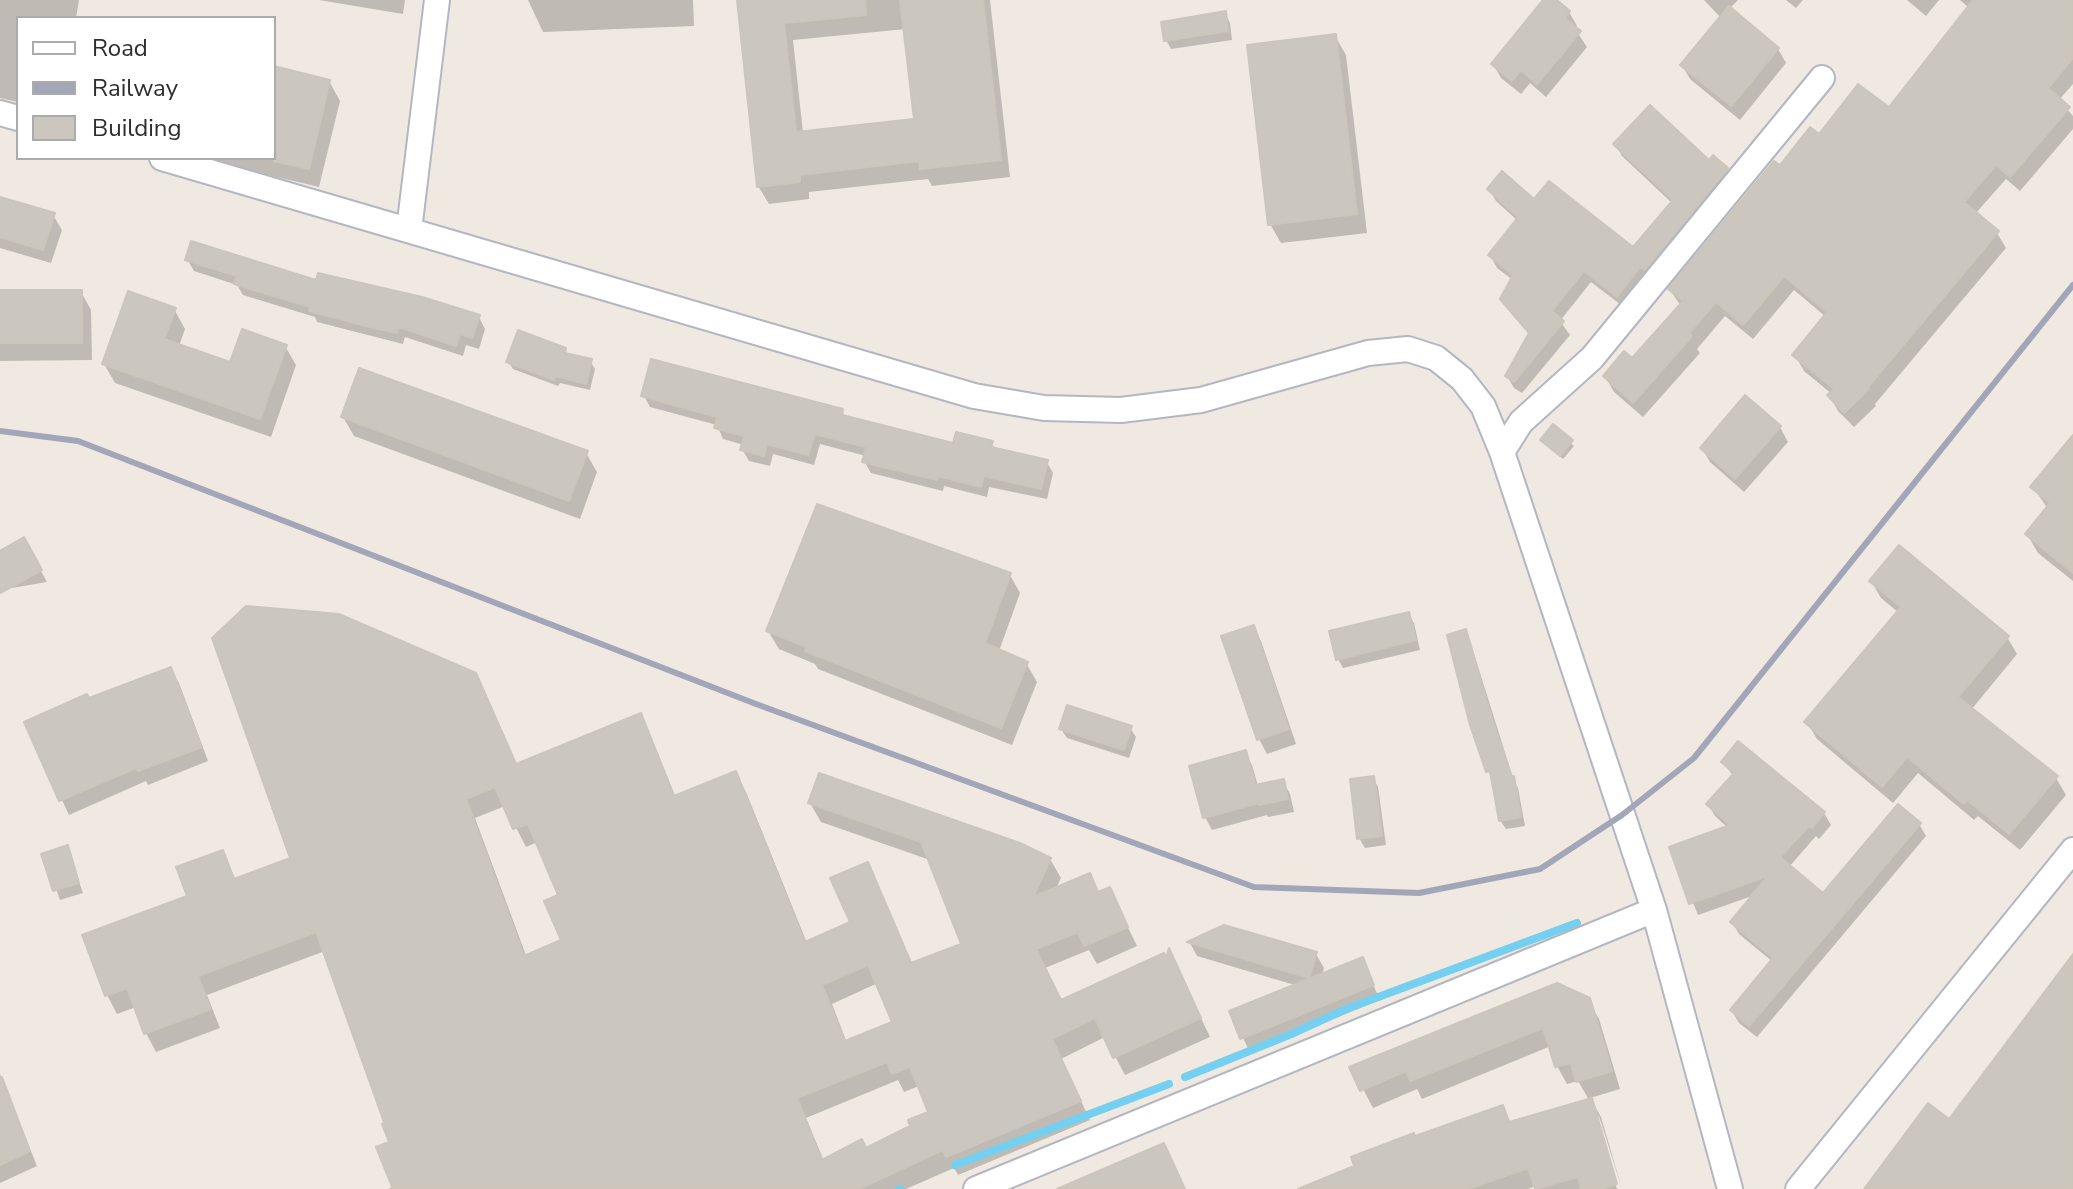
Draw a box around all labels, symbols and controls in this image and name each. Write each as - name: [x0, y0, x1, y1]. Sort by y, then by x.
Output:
- legend: [16, 16, 276, 160]
- text: Road: [92, 32, 148, 64]
- text: Railway: [92, 72, 178, 104]
- text: Building: [92, 112, 182, 144]

